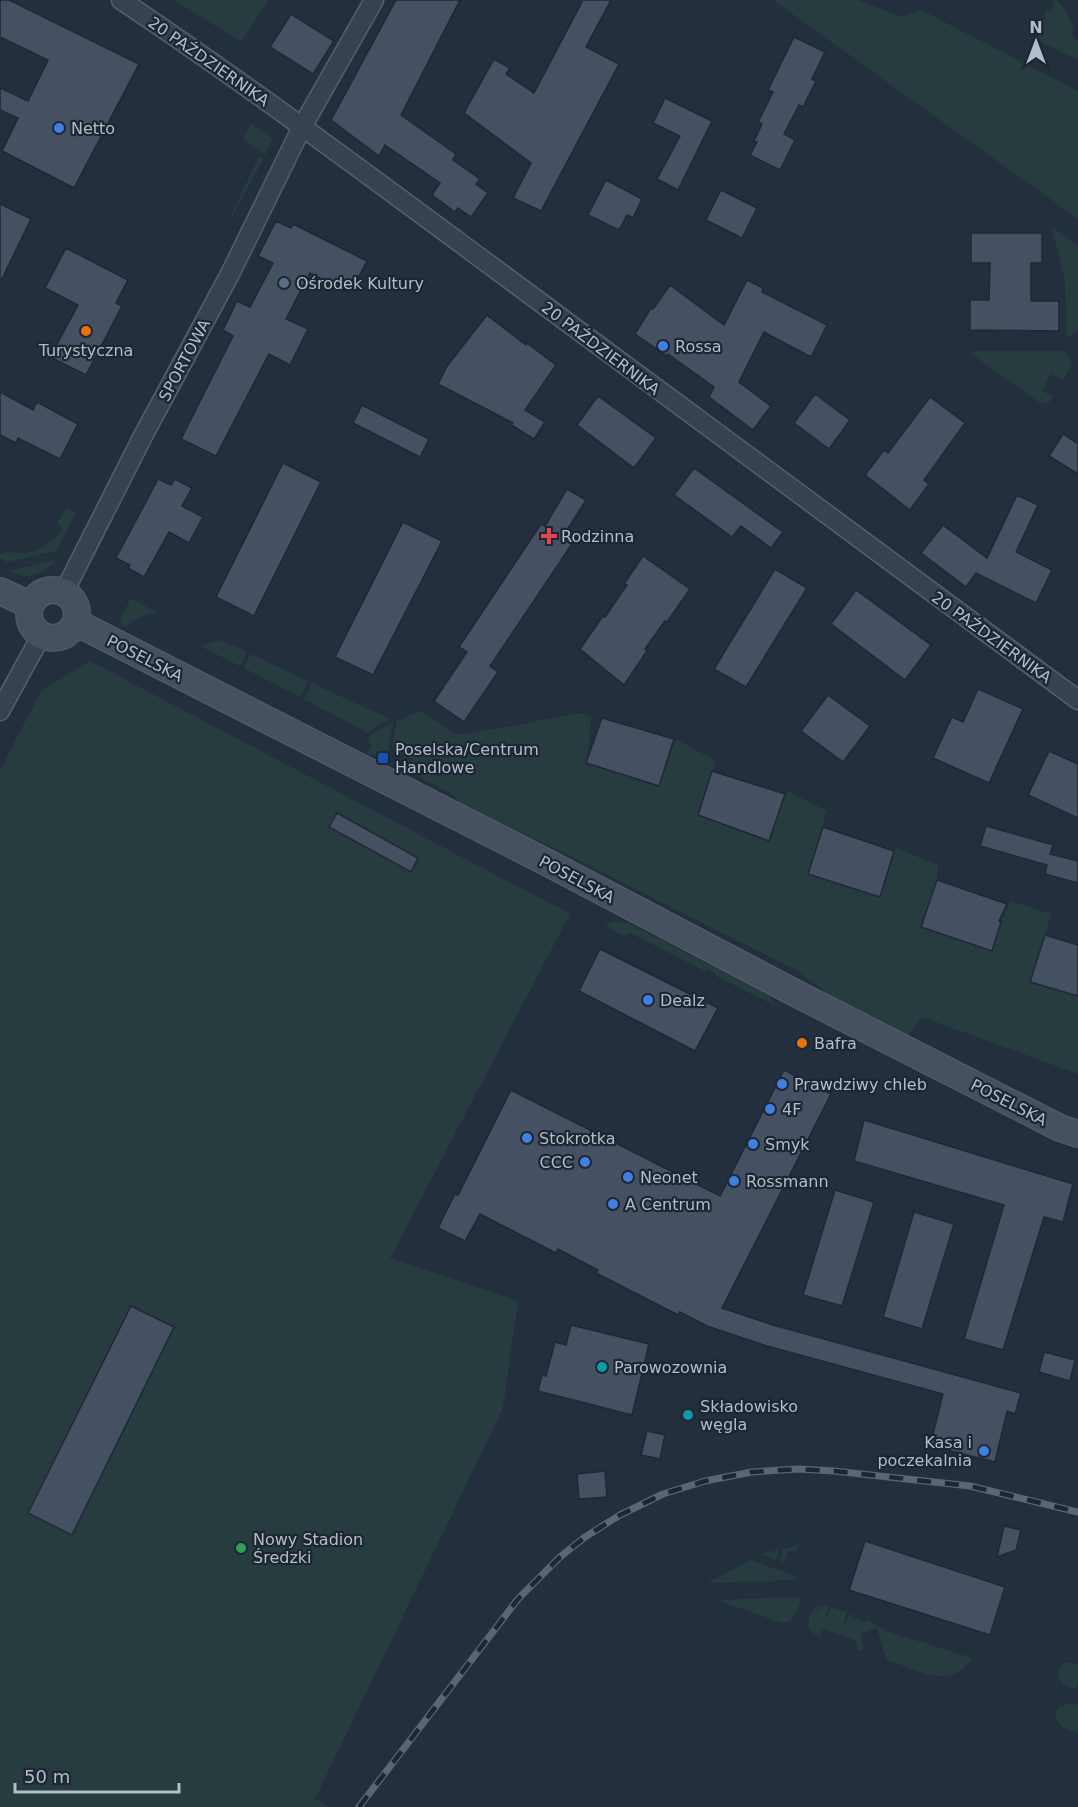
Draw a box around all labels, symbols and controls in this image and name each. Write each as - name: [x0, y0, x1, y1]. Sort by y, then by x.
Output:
- north arrow: [1006, 12, 1066, 72]
- street label: 20 PAŹDZIERNIKA: [145, 13, 273, 110]
- text: N: [1029, 18, 1043, 37]
- place label: Netto: [71, 119, 115, 138]
- marker: Netto: [52, 121, 66, 135]
- place label: Ośrodek Kultury: [296, 274, 424, 293]
- marker: Ośrodek Kultury: [277, 276, 291, 290]
- street label: 20 PAŹDZIERNIKA: [538, 298, 664, 399]
- street label: SPORTOWA: [155, 316, 214, 405]
- marker: Turystyczna: [79, 324, 93, 338]
- place label: Rossa: [675, 337, 722, 356]
- marker: Rossa: [656, 339, 670, 353]
- place label: Turystyczna: [38, 341, 133, 360]
- place label: Rodzinna: [561, 527, 634, 546]
- marker: Rodzinna: [542, 529, 556, 543]
- street label: 20 PAŹDZIERNIKA: [928, 588, 1055, 687]
- street label: POSELSKA: [104, 631, 186, 686]
- place label: Poselska/Centrum Handlowe: [395, 740, 539, 777]
- marker: Poselska/Centrum Handlowe: [376, 751, 390, 765]
- street label: POSELSKA: [536, 852, 618, 907]
- place label: Dealz: [660, 991, 705, 1010]
- marker: Dealz: [641, 993, 655, 1007]
- place label: Bafra: [814, 1034, 857, 1053]
- marker: Bafra: [795, 1036, 809, 1050]
- place label: Prawdziwy chleb: [794, 1075, 927, 1094]
- street label: POSELSKA: [968, 1075, 1050, 1130]
- marker: Prawdziwy chleb: [775, 1077, 789, 1091]
- place label: 4F: [782, 1100, 801, 1119]
- marker: 4F: [763, 1102, 777, 1116]
- place label: Stokrotka: [539, 1129, 616, 1148]
- marker: Stokrotka: [520, 1131, 534, 1145]
- place label: Smyk: [765, 1135, 810, 1154]
- marker: Smyk: [746, 1137, 760, 1151]
- place label: CCC: [539, 1153, 573, 1172]
- marker: CCC: [578, 1155, 592, 1169]
- place label: Neonet: [640, 1168, 698, 1187]
- marker: Neonet: [621, 1170, 635, 1184]
- place label: Rossmann: [746, 1172, 829, 1191]
- marker: Rossmann: [727, 1174, 741, 1188]
- place label: A Centrum: [625, 1195, 711, 1214]
- marker: A Centrum: [606, 1197, 620, 1211]
- place label: Parowozownia: [614, 1358, 727, 1377]
- marker: Parowozownia: [595, 1360, 609, 1374]
- place label: Składowisko węgla: [700, 1397, 798, 1434]
- marker: Składowisko węgla: [681, 1408, 695, 1422]
- place label: Kasa i poczekalnia: [877, 1433, 972, 1470]
- marker: Kasa i poczekalnia: [977, 1444, 991, 1458]
- place label: Nowy Stadion Średzki: [253, 1530, 363, 1567]
- marker: Nowy Stadion Średzki: [234, 1541, 248, 1555]
- scale bar: [15, 1756, 178, 1794]
- text: 50 m: [24, 1766, 70, 1787]

